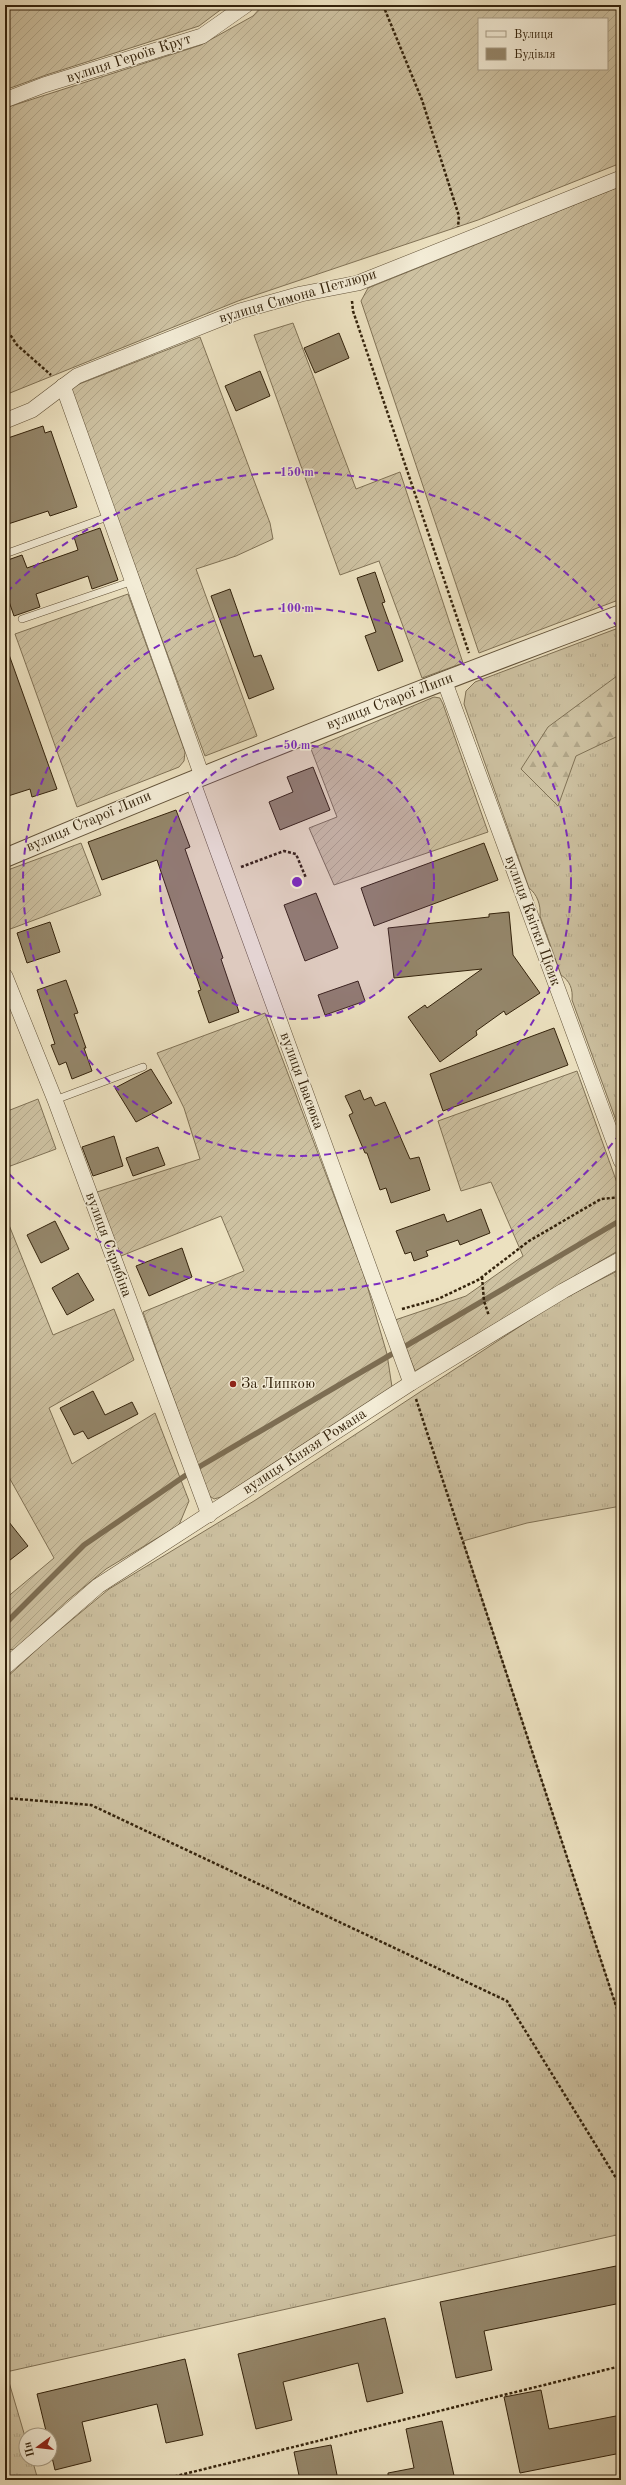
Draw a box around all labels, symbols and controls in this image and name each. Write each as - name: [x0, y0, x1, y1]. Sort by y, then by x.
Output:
- legend: [478, 18, 608, 70]
- text: Вулиця: [514, 29, 553, 41]
- street label: вулиця Героїв Крут: [65, 32, 193, 86]
- text: Будівля: [514, 48, 556, 61]
- street label: вулиця Симона Петлюри: [218, 267, 378, 327]
- text: 150 m: [280, 466, 314, 479]
- text: 100 m: [280, 603, 314, 615]
- street label: вулиця Старої Липи: [325, 671, 455, 733]
- text: 50 m: [284, 739, 311, 752]
- street label: вулиця Старої Липи: [24, 789, 154, 855]
- street label: вулиця Квітки Цісик: [501, 854, 563, 989]
- centre of rings: [290, 875, 304, 889]
- street label: вулиця Івасюка: [276, 1030, 326, 1132]
- street label: вулиця Скрябіна: [82, 1191, 134, 1300]
- place label: За Липкою: [241, 1377, 315, 1392]
- marker: За Липкою: [228, 1379, 238, 1389]
- street label: вулиця Князя Романа: [240, 1406, 370, 1498]
- north arrow: [18, 2427, 58, 2467]
- text: Пн: [23, 2440, 37, 2458]

